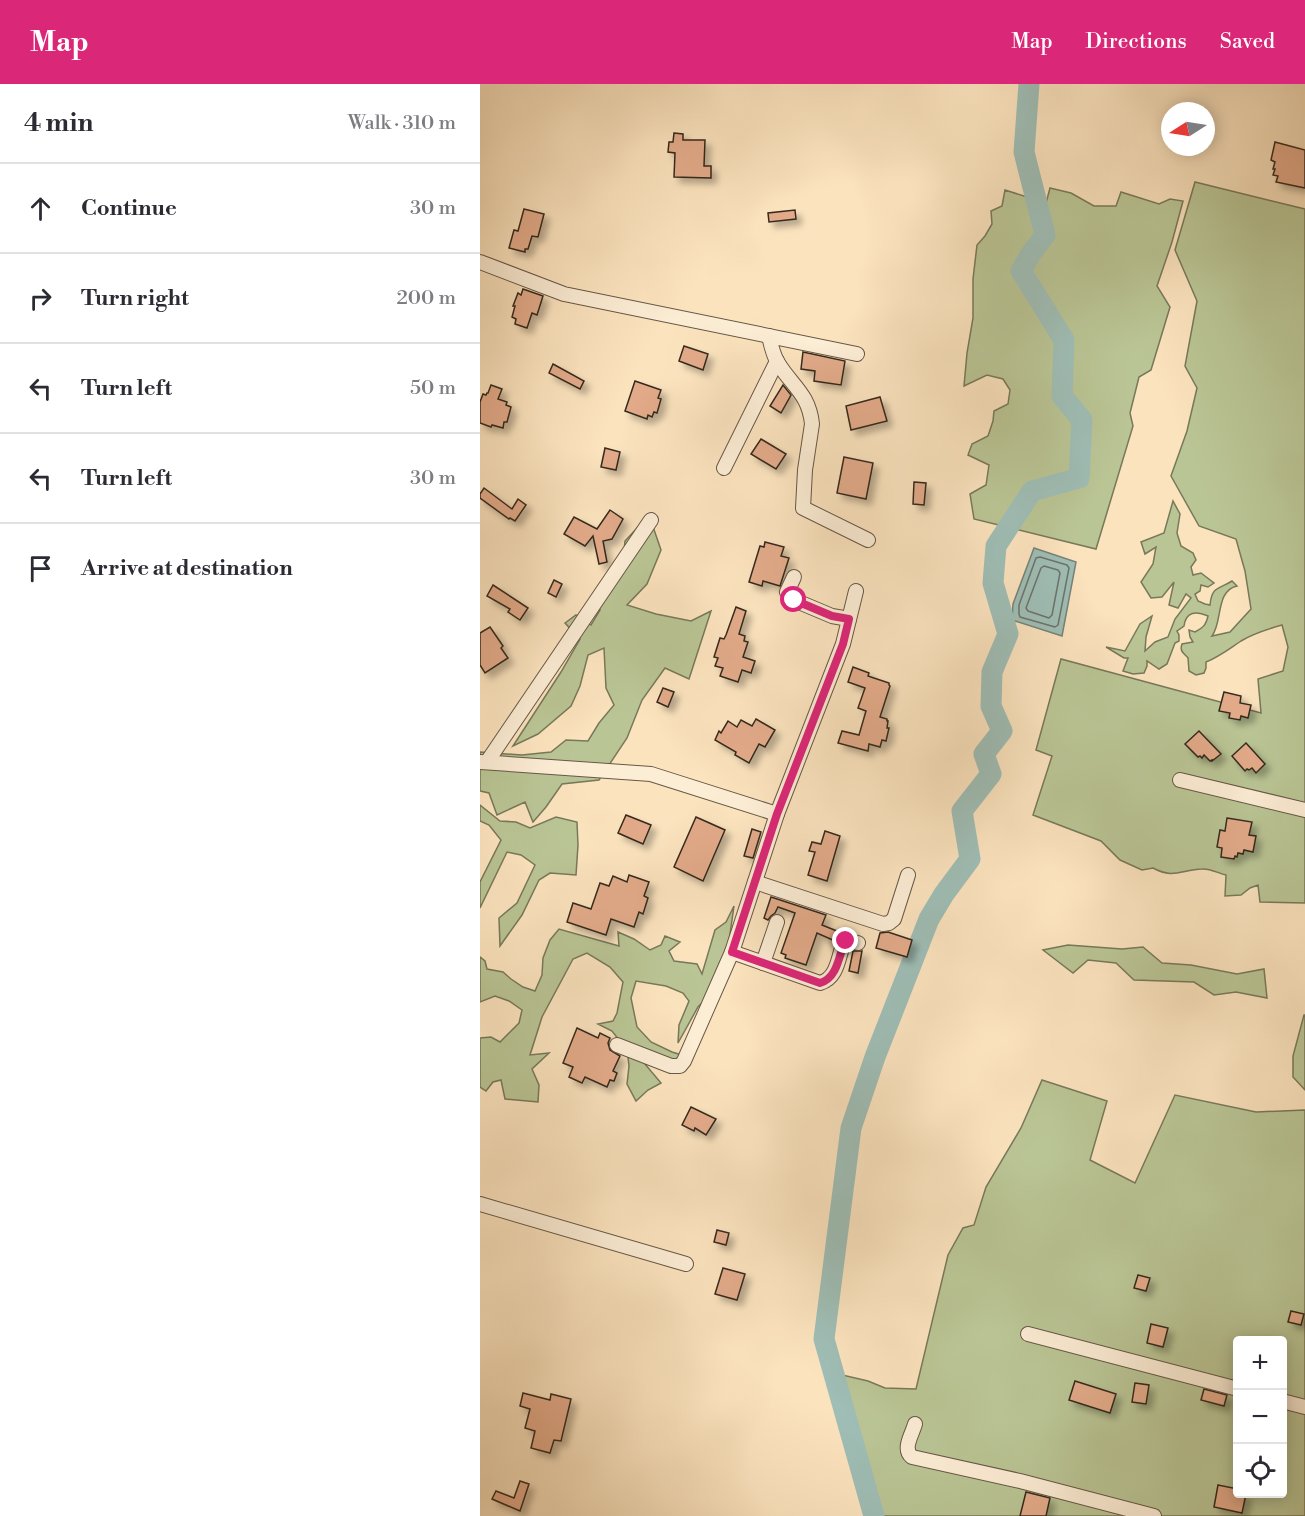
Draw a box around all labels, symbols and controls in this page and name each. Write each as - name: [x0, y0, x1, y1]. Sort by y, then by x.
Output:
- text: Map: [30, 25, 89, 60]
- text: Map: [1011, 29, 1053, 55]
- text: Directions: [1086, 29, 1187, 55]
- text: Saved: [1220, 29, 1275, 55]
- north arrow: [1161, 102, 1215, 156]
- text: 4 min: [24, 107, 94, 139]
- text: Walk · 310 m: [348, 111, 456, 136]
- icon: ahead: [24, 192, 57, 225]
- text: Continue: [81, 195, 177, 222]
- text: 30 m: [410, 196, 456, 221]
- icon: right: [24, 282, 57, 315]
- text: Turn right: [81, 285, 189, 312]
- text: 200 m: [396, 286, 456, 311]
- icon: left: [24, 372, 57, 405]
- text: Turn left: [81, 375, 172, 402]
- text: 50 m: [410, 376, 456, 401]
- icon: left: [24, 462, 57, 495]
- text: Turn left: [81, 465, 172, 492]
- text: 30 m: [410, 466, 456, 491]
- icon: arrive: [24, 552, 57, 585]
- text: Arrive at destination: [81, 555, 293, 582]
- route start: [780, 586, 806, 612]
- route end: [832, 927, 858, 953]
- map controls: [1233, 1336, 1287, 1498]
- button: +: [1233, 1336, 1287, 1390]
- button: −: [1233, 1390, 1287, 1444]
- button: locate: [1233, 1444, 1287, 1498]

